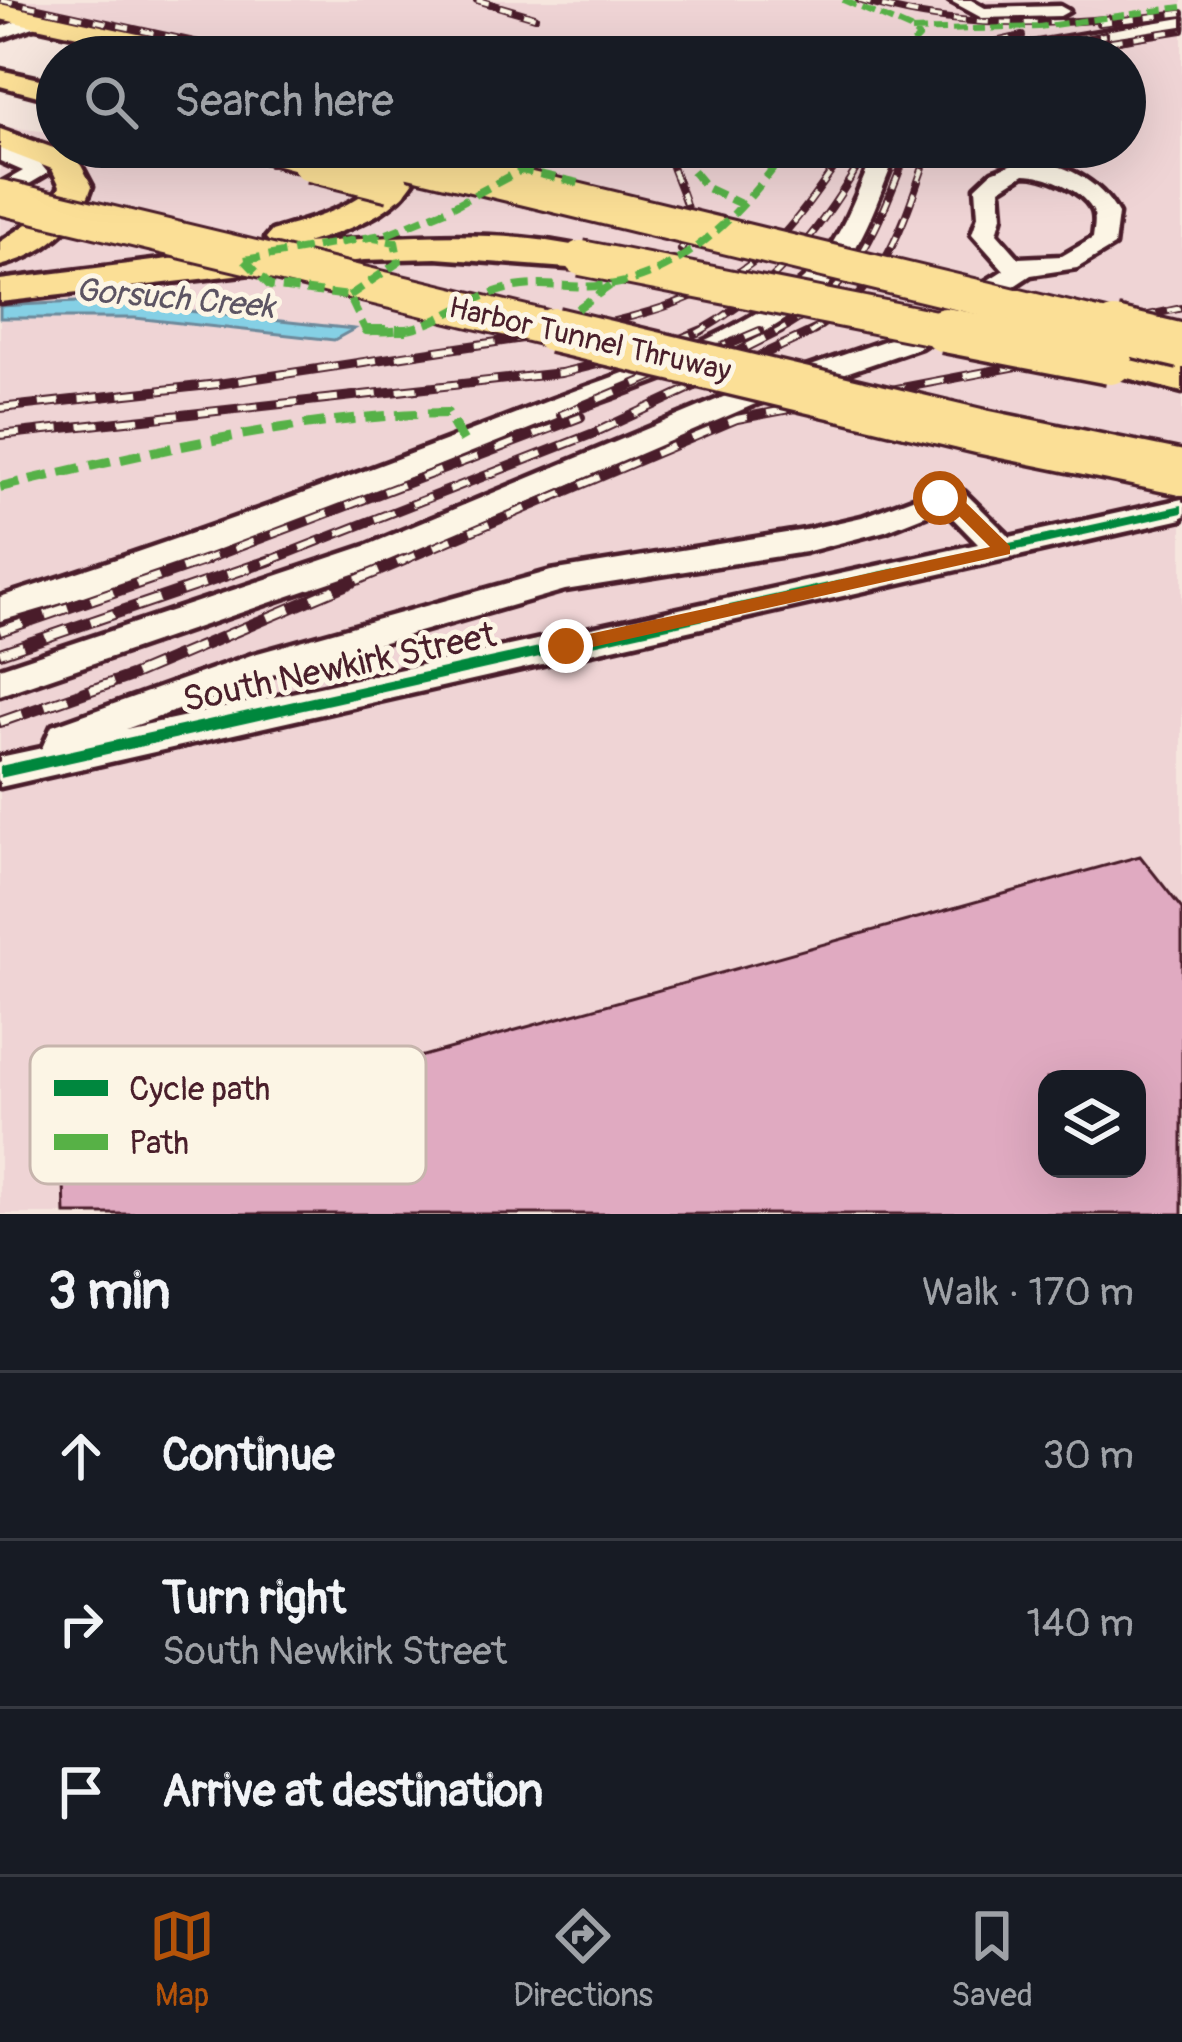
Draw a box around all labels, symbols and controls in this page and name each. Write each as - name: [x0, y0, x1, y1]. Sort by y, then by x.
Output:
- search box: [36, 36, 1146, 168]
- icon: search: [78, 69, 144, 135]
- text: Search here: [174, 74, 394, 130]
- water label: Gorsuch Creek: [74, 269, 279, 328]
- street label: Harbor Tunnel Thruway: [445, 289, 735, 390]
- route start: [913, 471, 967, 525]
- street label: South Newkirk Street: [179, 612, 500, 723]
- route end: [539, 619, 593, 673]
- legend: [30, 1046, 426, 1184]
- text: Cycle path: [129, 1069, 270, 1110]
- map controls: [1038, 1070, 1146, 1178]
- button: layers: [1038, 1070, 1146, 1178]
- text: Path: [129, 1123, 189, 1164]
- text: 3 min: [48, 1260, 170, 1324]
- text: Walk · 170 m: [922, 1268, 1134, 1317]
- icon: ahead: [48, 1423, 114, 1489]
- text: Continue: [162, 1428, 335, 1484]
- text: 30 m: [1043, 1431, 1134, 1480]
- text: Turn right: [162, 1571, 346, 1627]
- icon: right: [48, 1591, 114, 1657]
- text: 140 m: [1026, 1599, 1134, 1648]
- text: South Newkirk Street: [162, 1627, 507, 1676]
- icon: arrive: [48, 1759, 114, 1825]
- text: Arrive at destination: [162, 1764, 543, 1820]
- tab: Map: [149, 1903, 215, 2016]
- tab: Directions: [513, 1903, 653, 2016]
- tab: Saved: [951, 1903, 1033, 2016]

